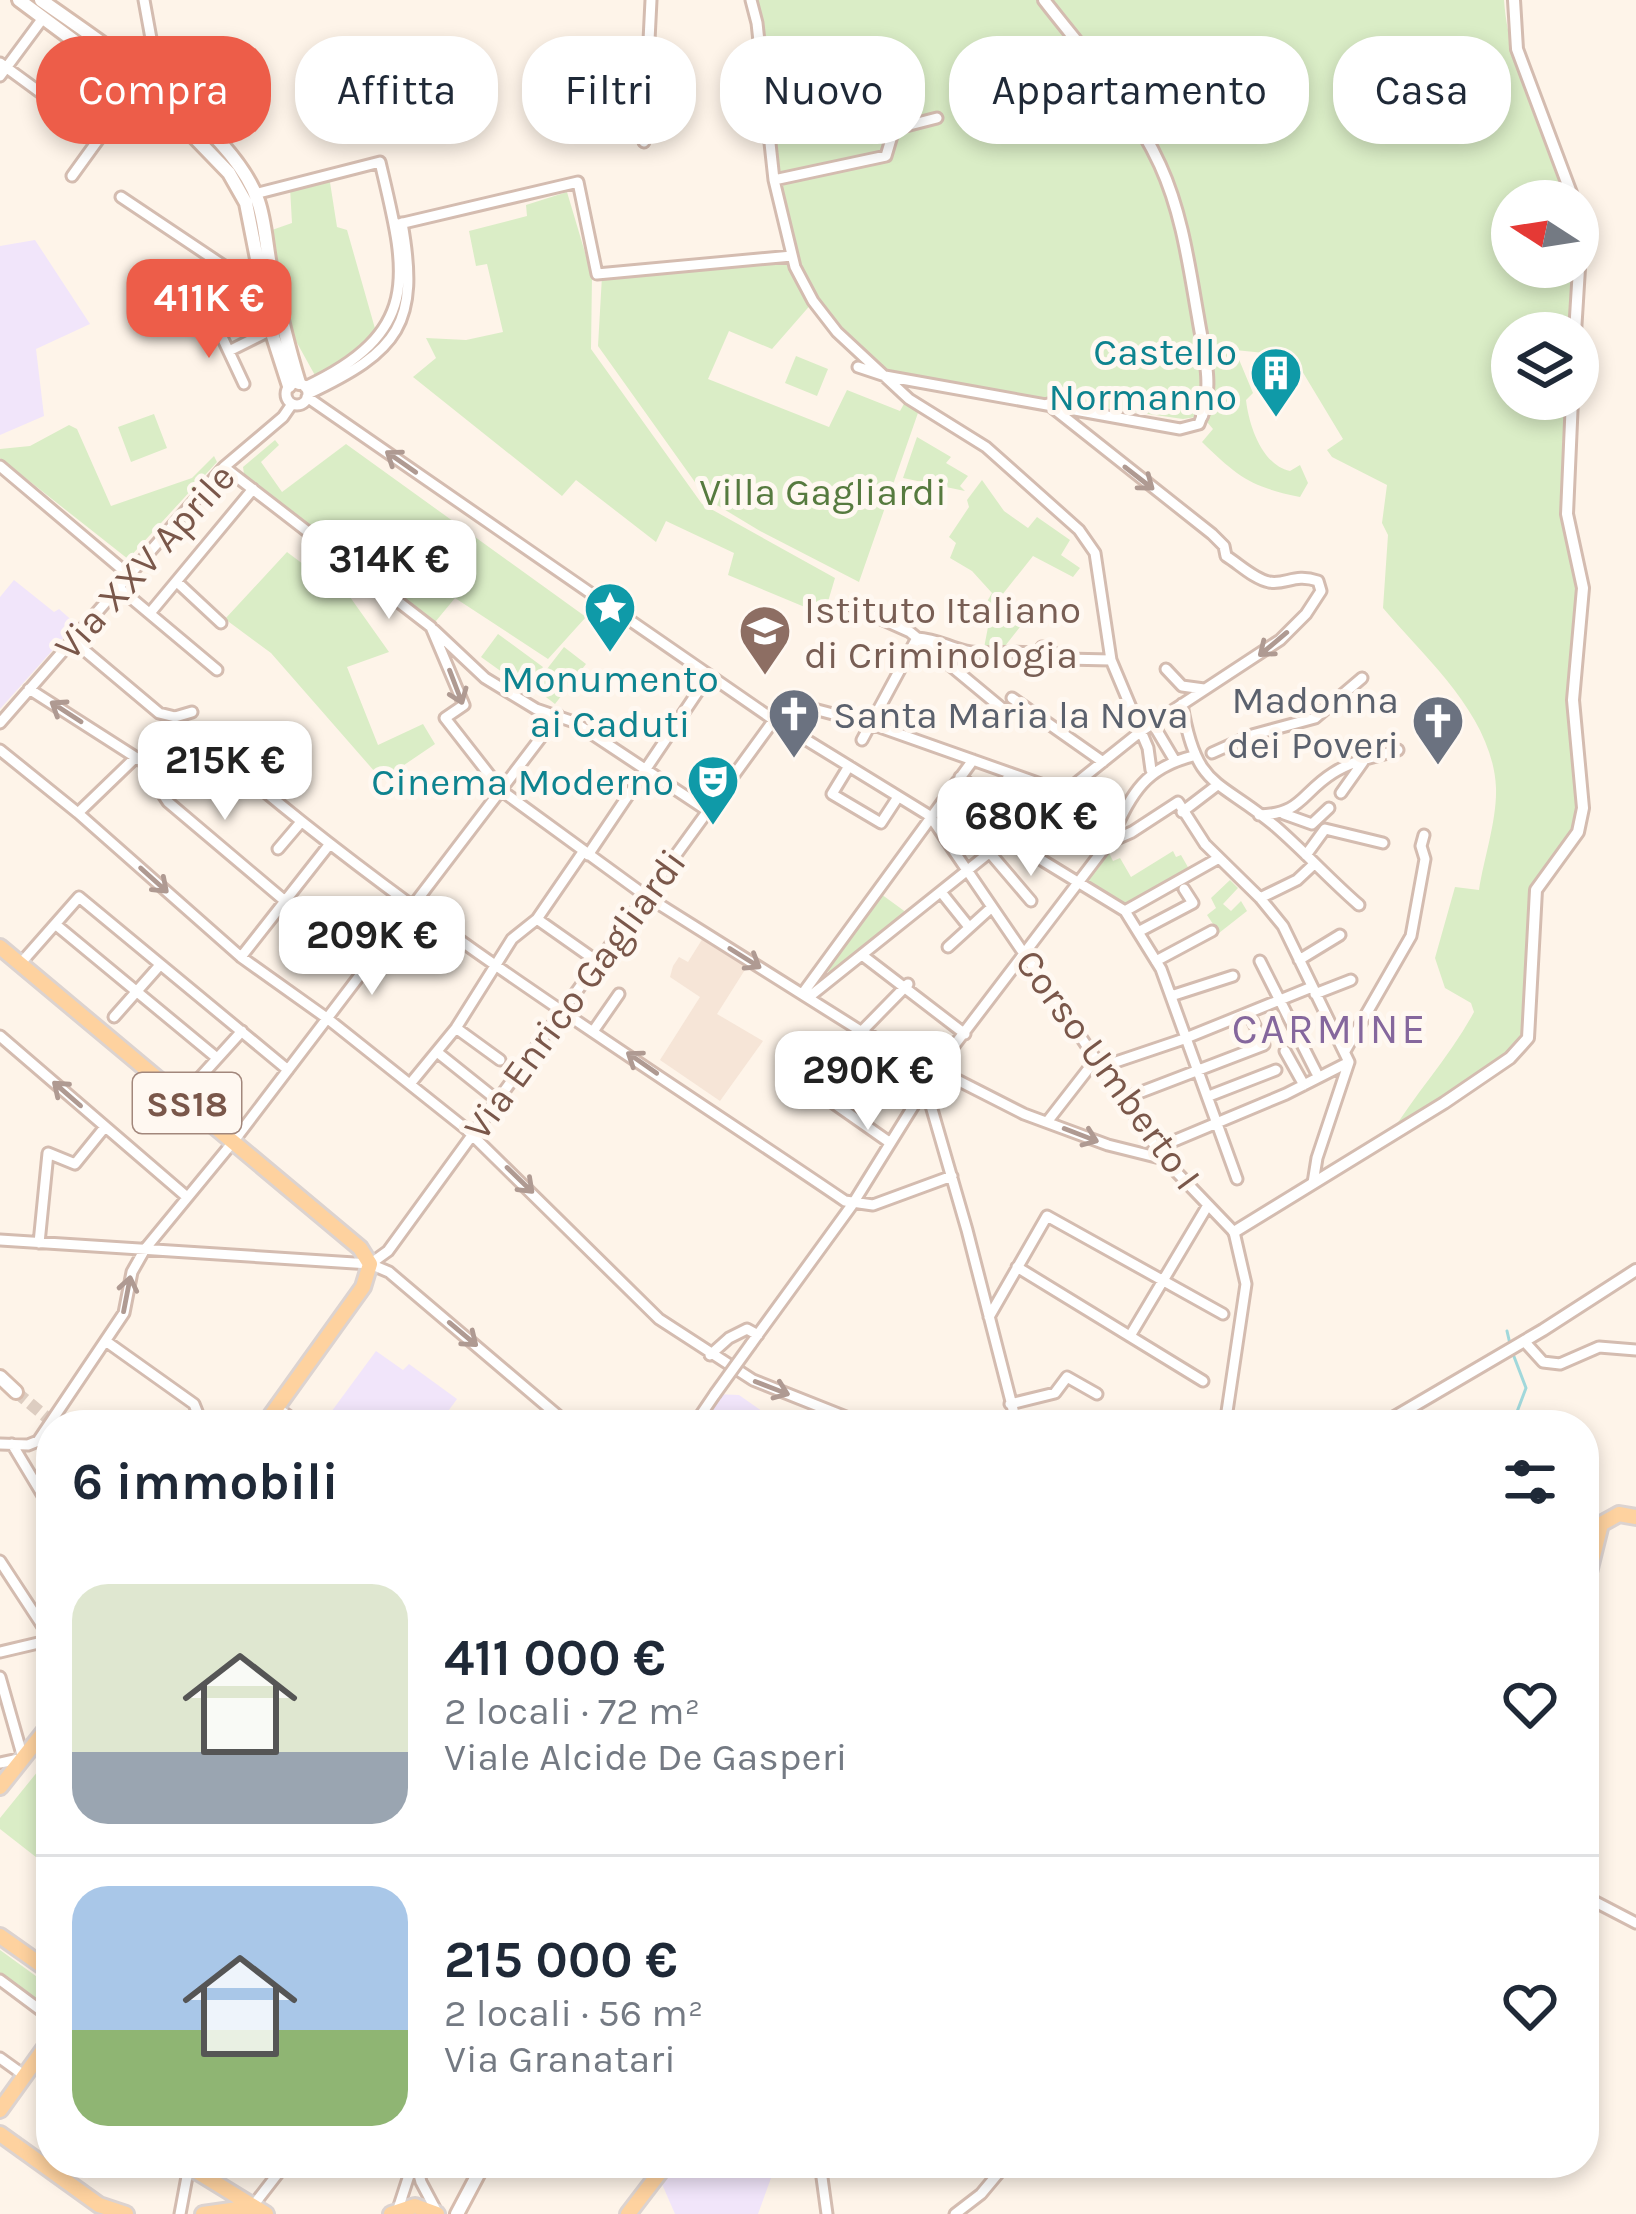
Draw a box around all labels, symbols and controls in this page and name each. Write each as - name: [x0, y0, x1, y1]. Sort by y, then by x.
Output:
- chip: Compra: [36, 36, 271, 144]
- chip: Affitta: [295, 36, 498, 144]
- chip: Filtri: [522, 36, 696, 144]
- chip: Nuovo: [720, 36, 925, 144]
- chip: Appartamento: [949, 36, 1309, 144]
- chip: Casa: [1333, 36, 1511, 144]
- north arrow: [1491, 180, 1599, 288]
- map controls: [1491, 180, 1599, 420]
- pin: 411K €: [111, 259, 307, 361]
- text: 411K €: [153, 275, 265, 321]
- button: layers: [1491, 312, 1599, 420]
- place label: Castello Normanno: [1049, 329, 1237, 420]
- building icon: Castello Normanno: [1248, 345, 1304, 419]
- one-way arrow: [385, 450, 419, 475]
- street label: Via XXV Aprile: [45, 454, 245, 669]
- one-way arrow: [1123, 464, 1155, 491]
- park label: Villa Gagliardi: [699, 469, 947, 515]
- pin: 314K €: [291, 520, 487, 622]
- text: 314K €: [328, 536, 450, 582]
- place icon: Monumento ai Caduti: [582, 580, 638, 654]
- place label: Istituto Italiano di Criminologia: [804, 587, 1081, 678]
- school or university icon: Istituto Italiano di Criminologia: [737, 603, 793, 677]
- one-way arrow: [1258, 630, 1289, 658]
- place label: Monumento ai Caduti: [501, 656, 719, 747]
- one-way arrow: [447, 668, 468, 705]
- place label: Madonna dei Poveri: [1227, 677, 1399, 768]
- church icon: Santa Maria la Nova: [766, 686, 822, 760]
- place label: Santa Maria la Nova: [833, 692, 1189, 738]
- church icon: Madonna dei Poveri: [1410, 693, 1466, 767]
- one-way arrow: [49, 700, 83, 725]
- pin: 215K €: [127, 721, 323, 823]
- text: 215K €: [165, 737, 285, 783]
- theatre icon: Cinema Moderno: [685, 753, 741, 827]
- place label: Cinema Moderno: [371, 759, 674, 805]
- pin: 680K €: [933, 777, 1129, 879]
- text: 680K €: [964, 793, 1098, 839]
- street label: Via Enrico Gagliardi: [454, 840, 696, 1149]
- one-way arrow: [138, 866, 168, 893]
- pin: 209K €: [274, 896, 470, 998]
- text: 209K €: [306, 912, 438, 958]
- street label: Corso Umberto I: [1006, 940, 1211, 1199]
- one-way arrow: [727, 946, 761, 970]
- district label: CARMINE: [1232, 1004, 1428, 1054]
- pin: 290K €: [770, 1031, 966, 1133]
- text: 290K €: [802, 1047, 934, 1093]
- one-way arrow: [626, 1051, 659, 1076]
- road number: SS18: [133, 1073, 241, 1133]
- one-way arrow: [52, 1080, 83, 1108]
- one-way arrow: [1062, 1126, 1099, 1148]
- one-way arrow: [504, 1165, 534, 1193]
- one-way arrow: [117, 1275, 140, 1313]
- one-way arrow: [446, 1320, 478, 1347]
- one-way arrow: [753, 1379, 790, 1400]
- icon: filters: [1497, 1449, 1563, 1515]
- text: 6 immobili: [72, 1452, 339, 1512]
- text: 411 000 €: [444, 1628, 666, 1688]
- icon: home: [168, 1632, 312, 1776]
- icon: heart: [1497, 1671, 1563, 1737]
- text: 2 locali · 72 m²: [444, 1688, 700, 1734]
- text: Viale Alcide De Gasperi: [444, 1734, 847, 1780]
- text: 215 000 €: [444, 1930, 678, 1990]
- icon: home: [168, 1934, 312, 2078]
- icon: heart: [1497, 1973, 1563, 2039]
- text: 2 locali · 56 m²: [444, 1990, 703, 2036]
- text: Via Granatari: [444, 2036, 676, 2082]

